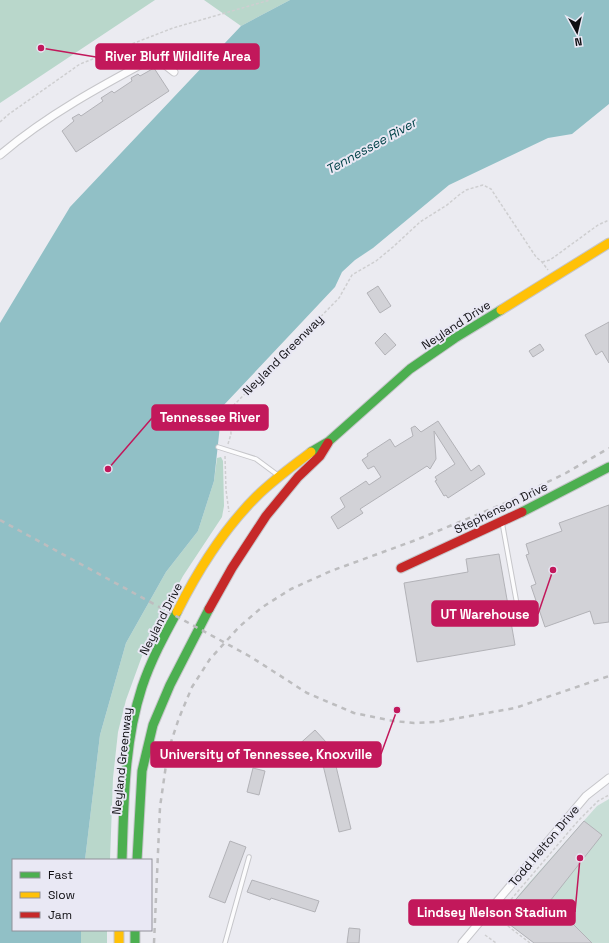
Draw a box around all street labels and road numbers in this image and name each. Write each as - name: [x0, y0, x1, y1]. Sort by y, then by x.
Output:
- street label: Neyland Drive: [418, 297, 494, 353]
- street label: Neyland Greenway: [239, 311, 327, 399]
- street label: Stephenson Drive: [452, 478, 550, 538]
- street label: Neyland Drive: [136, 580, 186, 658]
- street label: Neyland Greenway: [108, 707, 136, 815]
- street label: Todd Helton Drive: [505, 802, 583, 890]

